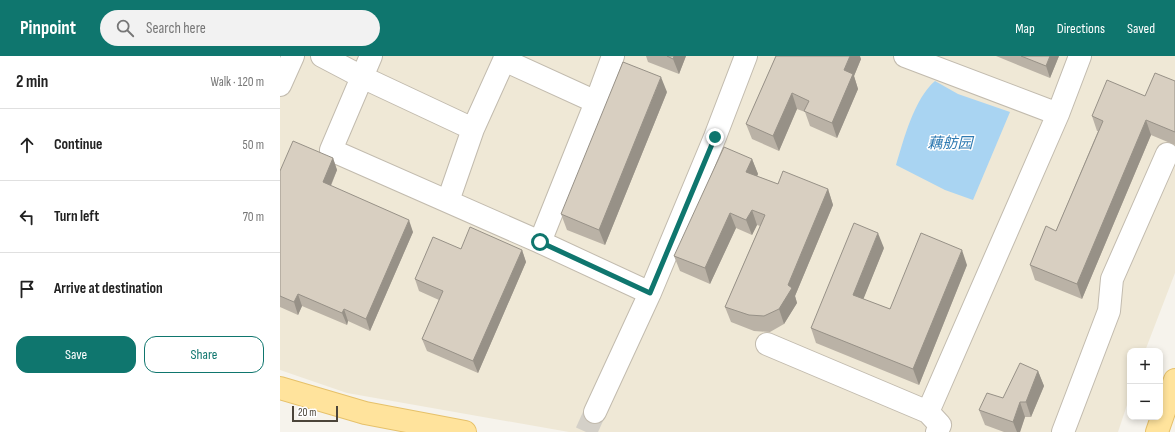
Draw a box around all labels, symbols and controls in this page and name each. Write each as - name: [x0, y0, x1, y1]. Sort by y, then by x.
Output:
- search box: [100, 10, 380, 46]
- text: Pinpoint: [20, 17, 76, 40]
- icon: search: [114, 17, 136, 39]
- text: Search here: [146, 19, 206, 38]
- text: Map: [1015, 20, 1035, 37]
- text: Directions: [1057, 20, 1105, 37]
- text: Saved: [1127, 20, 1155, 37]
- text: 2 min: [16, 72, 48, 92]
- text: Walk · 120 m: [211, 74, 264, 90]
- route end: [706, 128, 724, 146]
- icon: ahead: [16, 134, 38, 156]
- water label: 藕舫园: [927, 134, 974, 153]
- text: Continue: [54, 135, 103, 154]
- text: 50 m: [243, 137, 264, 153]
- icon: left: [16, 206, 38, 228]
- text: Turn left: [54, 207, 99, 226]
- text: 70 m: [243, 209, 264, 225]
- route start: [531, 233, 549, 251]
- icon: arrive: [16, 278, 38, 300]
- text: Arrive at destination: [54, 279, 163, 298]
- button: Save: [16, 336, 136, 373]
- button: Share: [144, 336, 264, 373]
- map controls: [1127, 348, 1163, 420]
- button: +: [1127, 348, 1163, 384]
- button: −: [1127, 384, 1163, 420]
- scale bar: [292, 404, 338, 423]
- text: 20 m: [298, 406, 316, 419]

